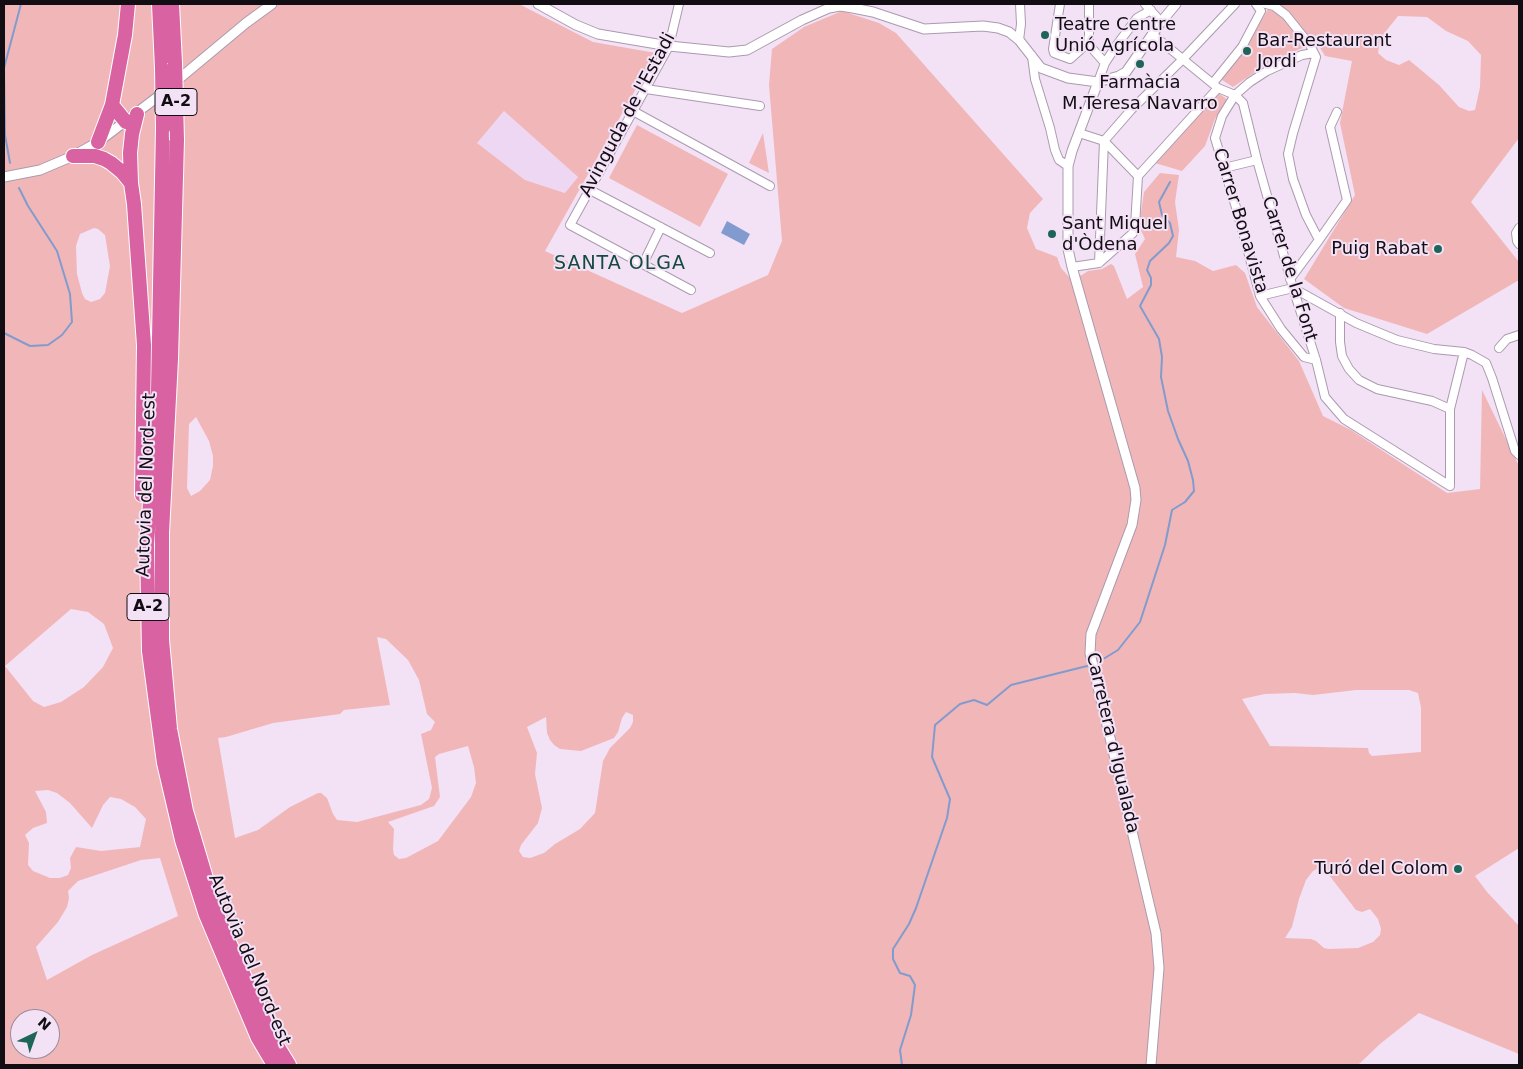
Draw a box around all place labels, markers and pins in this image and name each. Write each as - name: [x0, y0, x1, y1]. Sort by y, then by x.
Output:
- place label: Teatre Centre Unió Agrícola: [1055, 14, 1176, 56]
- marker: Teatre Centre Unió Agrícola: [1039, 29, 1051, 41]
- place label: Bar-Restaurant Jordi: [1257, 30, 1392, 72]
- marker: Bar-Restaurant Jordi: [1241, 45, 1253, 57]
- marker: Farmàcia M.Teresa Navarro: [1134, 58, 1146, 70]
- place label: Farmàcia M.Teresa Navarro: [1062, 72, 1218, 115]
- place label: Sant Miquel d'Òdena: [1062, 213, 1168, 255]
- marker: Sant Miquel d'Òdena: [1046, 228, 1058, 240]
- place label: Puig Rabat: [1331, 238, 1428, 260]
- marker: Puig Rabat: [1432, 243, 1444, 255]
- place label: Turó del Colom: [1314, 858, 1448, 880]
- marker: Turó del Colom: [1452, 863, 1464, 875]

